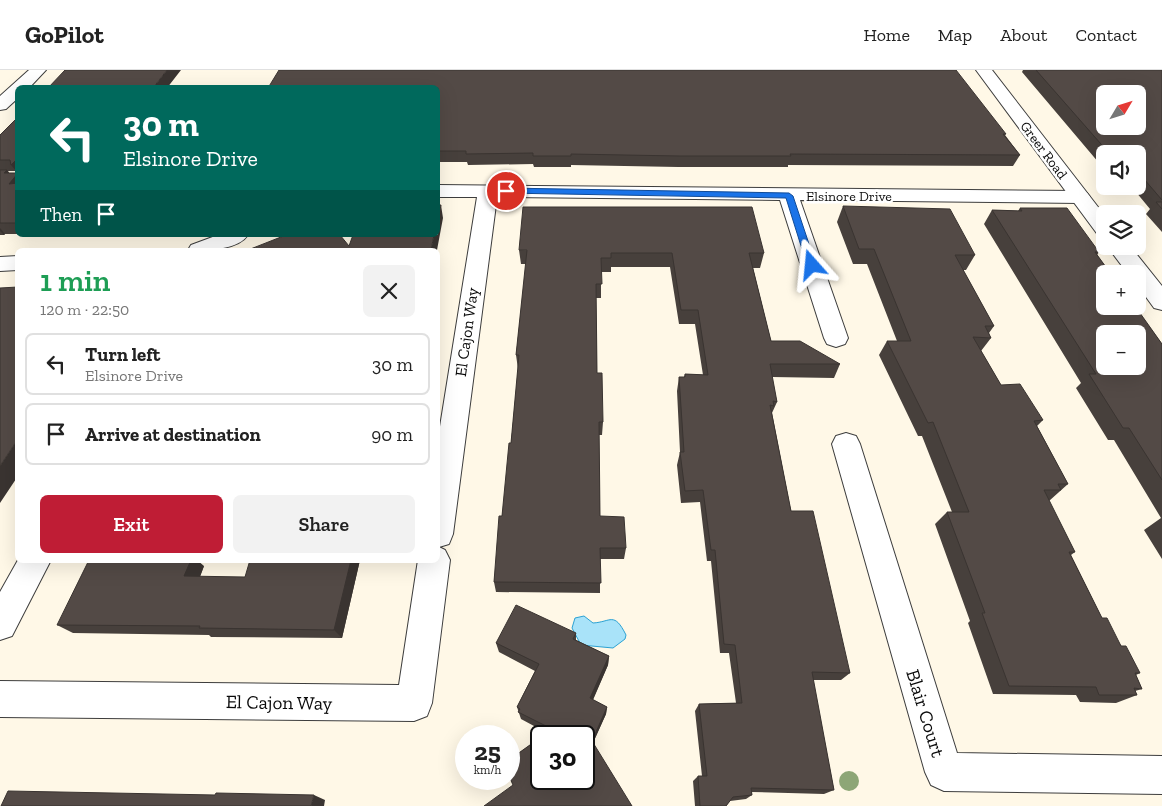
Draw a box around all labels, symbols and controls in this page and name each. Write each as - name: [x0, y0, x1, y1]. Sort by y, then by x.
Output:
- text: GoPilot: [25, 20, 104, 49]
- text: Home: [863, 24, 910, 46]
- text: Map: [938, 24, 972, 46]
- text: About: [1000, 24, 1047, 46]
- text: Contact: [1075, 24, 1137, 46]
- north arrow: [1096, 85, 1146, 135]
- map controls: [1096, 85, 1146, 375]
- text: 30 m: [123, 103, 199, 145]
- icon: left: [40, 105, 105, 170]
- street label: Greer Road: [1016, 118, 1071, 183]
- text: Elsinore Drive: [123, 145, 258, 172]
- button: sound: [1096, 145, 1146, 195]
- pin: [485, 170, 527, 212]
- icon: arrive: [492, 177, 520, 205]
- street label: Elsinore Drive: [806, 188, 892, 205]
- icon: arrive: [92, 200, 120, 228]
- text: Then: [40, 203, 82, 226]
- button: layers: [1096, 205, 1146, 255]
- position arrow: [785, 238, 837, 290]
- text: 1 min: [40, 263, 110, 299]
- button: close: [363, 265, 415, 317]
- button: +: [1096, 265, 1146, 315]
- street label: El Cajon Way: [451, 286, 482, 378]
- text: 120 m · 22:50: [40, 300, 129, 319]
- button: −: [1096, 325, 1146, 375]
- text: Turn left: [85, 343, 160, 366]
- icon: left: [42, 350, 70, 378]
- text: 30 m: [372, 353, 413, 376]
- text: Elsinore Drive: [85, 366, 183, 385]
- icon: arrive: [42, 420, 70, 448]
- text: Arrive at destination: [85, 423, 261, 446]
- text: 90 m: [371, 423, 413, 446]
- button: Exit: [40, 495, 223, 553]
- button: Share: [233, 495, 415, 553]
- street label: Blair Court: [901, 666, 950, 760]
- street label: El Cajon Way: [226, 690, 333, 715]
- speed limit sign: 30: [530, 725, 595, 790]
- text: 25: [474, 736, 501, 766]
- text: km/h: [474, 763, 501, 777]

